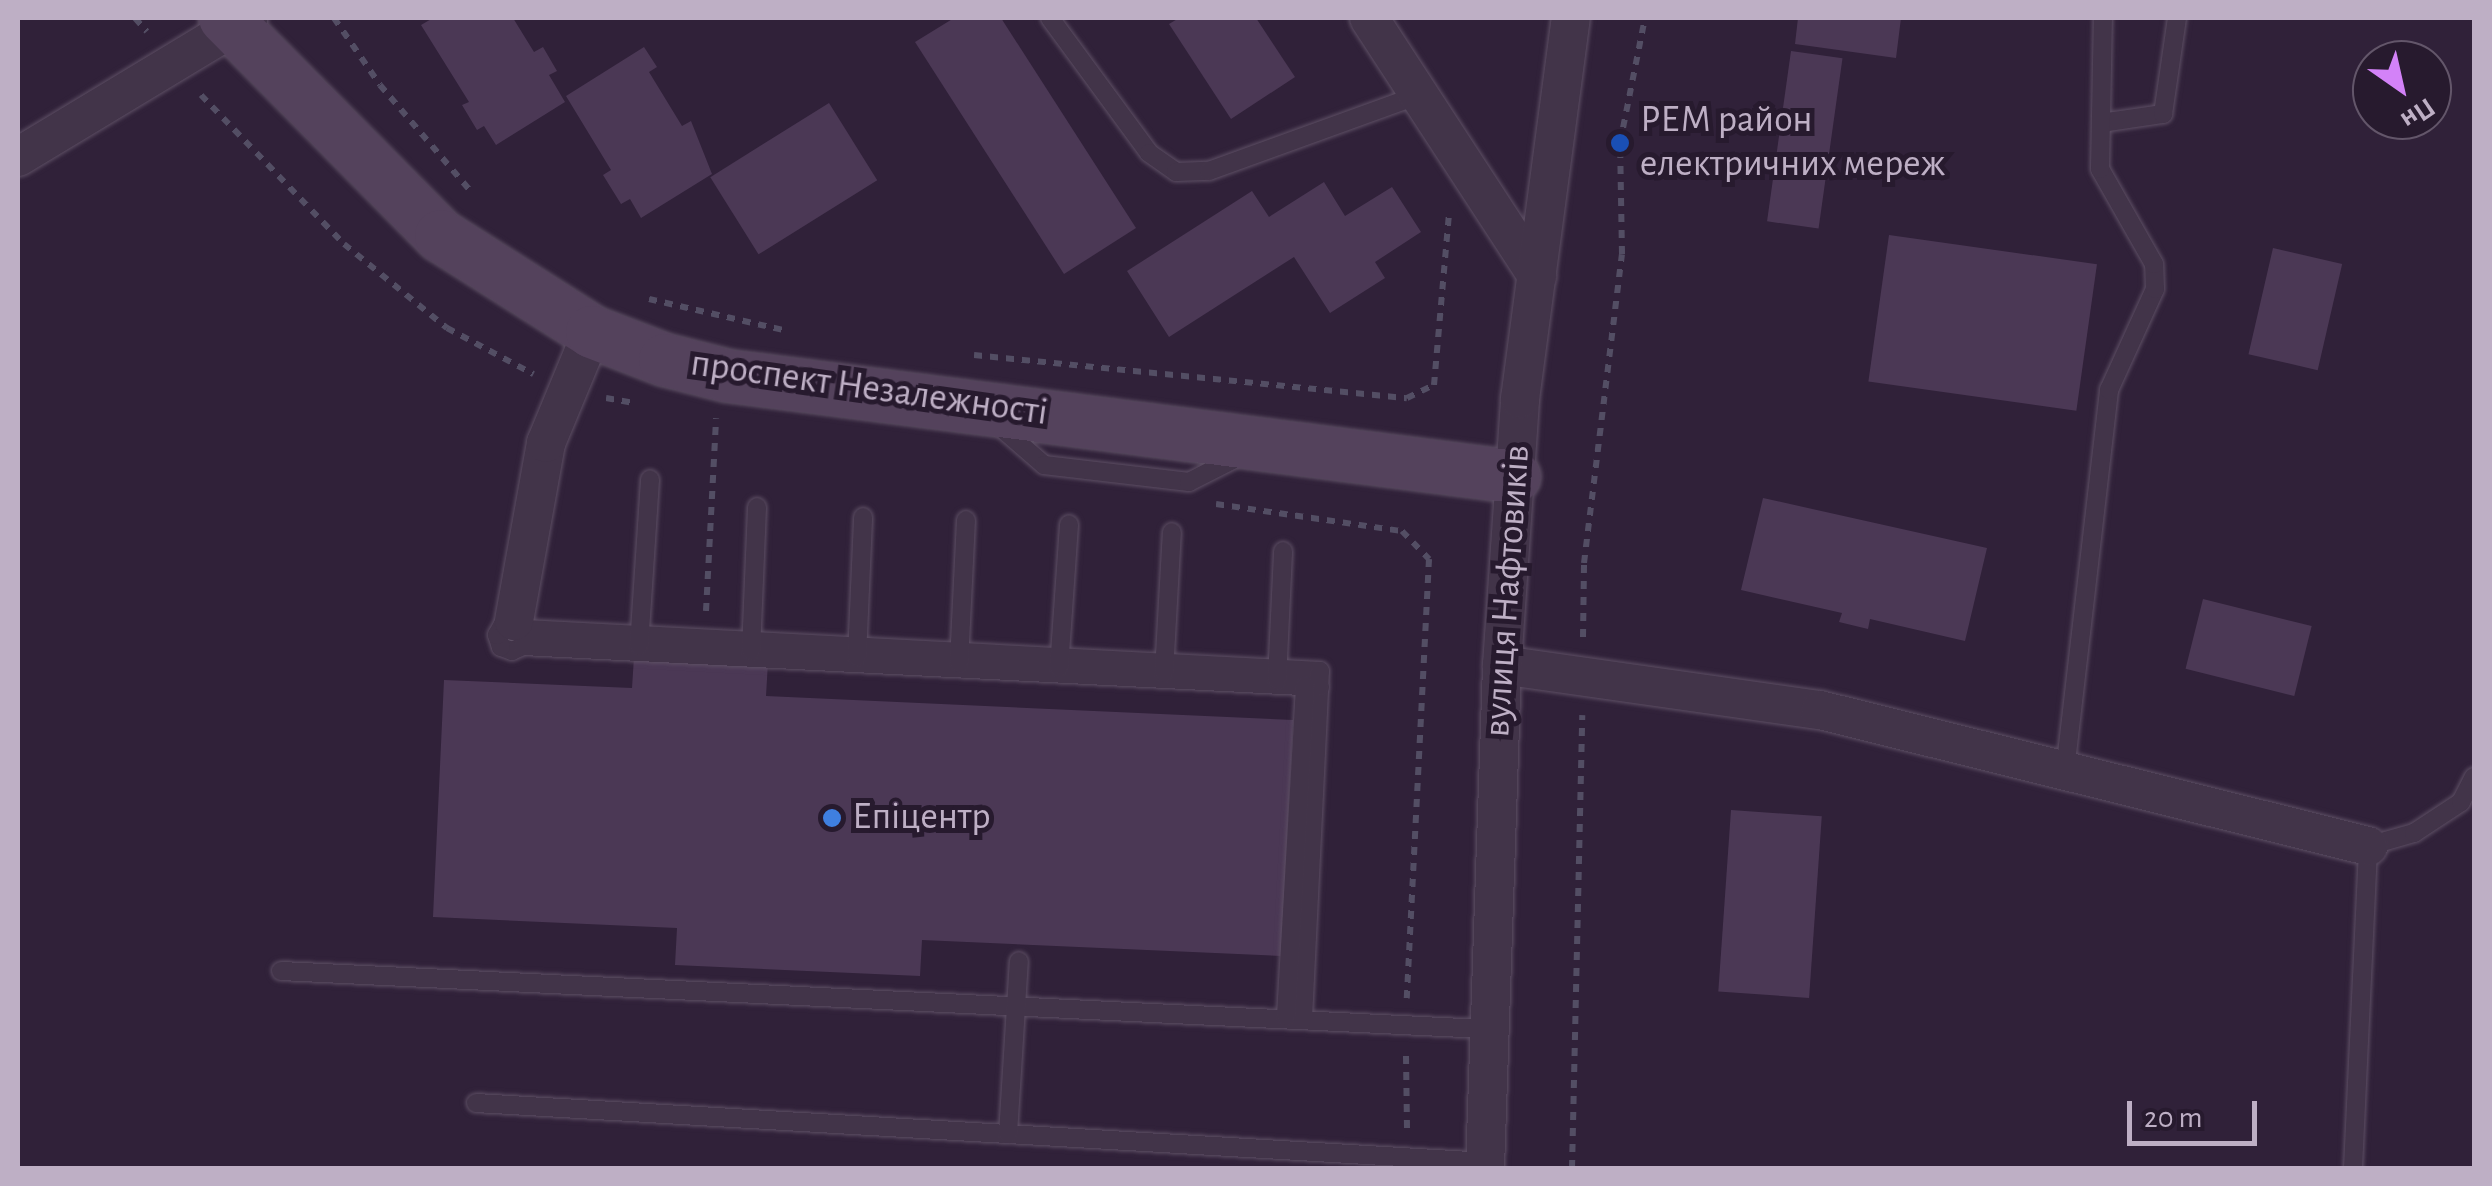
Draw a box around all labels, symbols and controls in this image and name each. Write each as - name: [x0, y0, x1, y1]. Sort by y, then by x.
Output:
- north arrow: [2352, 40, 2452, 140]
- text: Пн: [2396, 92, 2440, 134]
- place label: РЕМ район електричних мереж: [1640, 98, 1945, 188]
- marker: РЕМ район електричних мереж: [1609, 132, 1631, 154]
- street label: проспект Незалежності: [688, 341, 1050, 437]
- street label: вулиця Нафтовиків: [1475, 443, 1541, 739]
- place label: Епіцентр: [852, 795, 991, 841]
- marker: Епіцентр: [821, 807, 843, 829]
- scale bar: [2132, 1081, 2262, 1143]
- text: 20 m: [2144, 1103, 2202, 1133]

